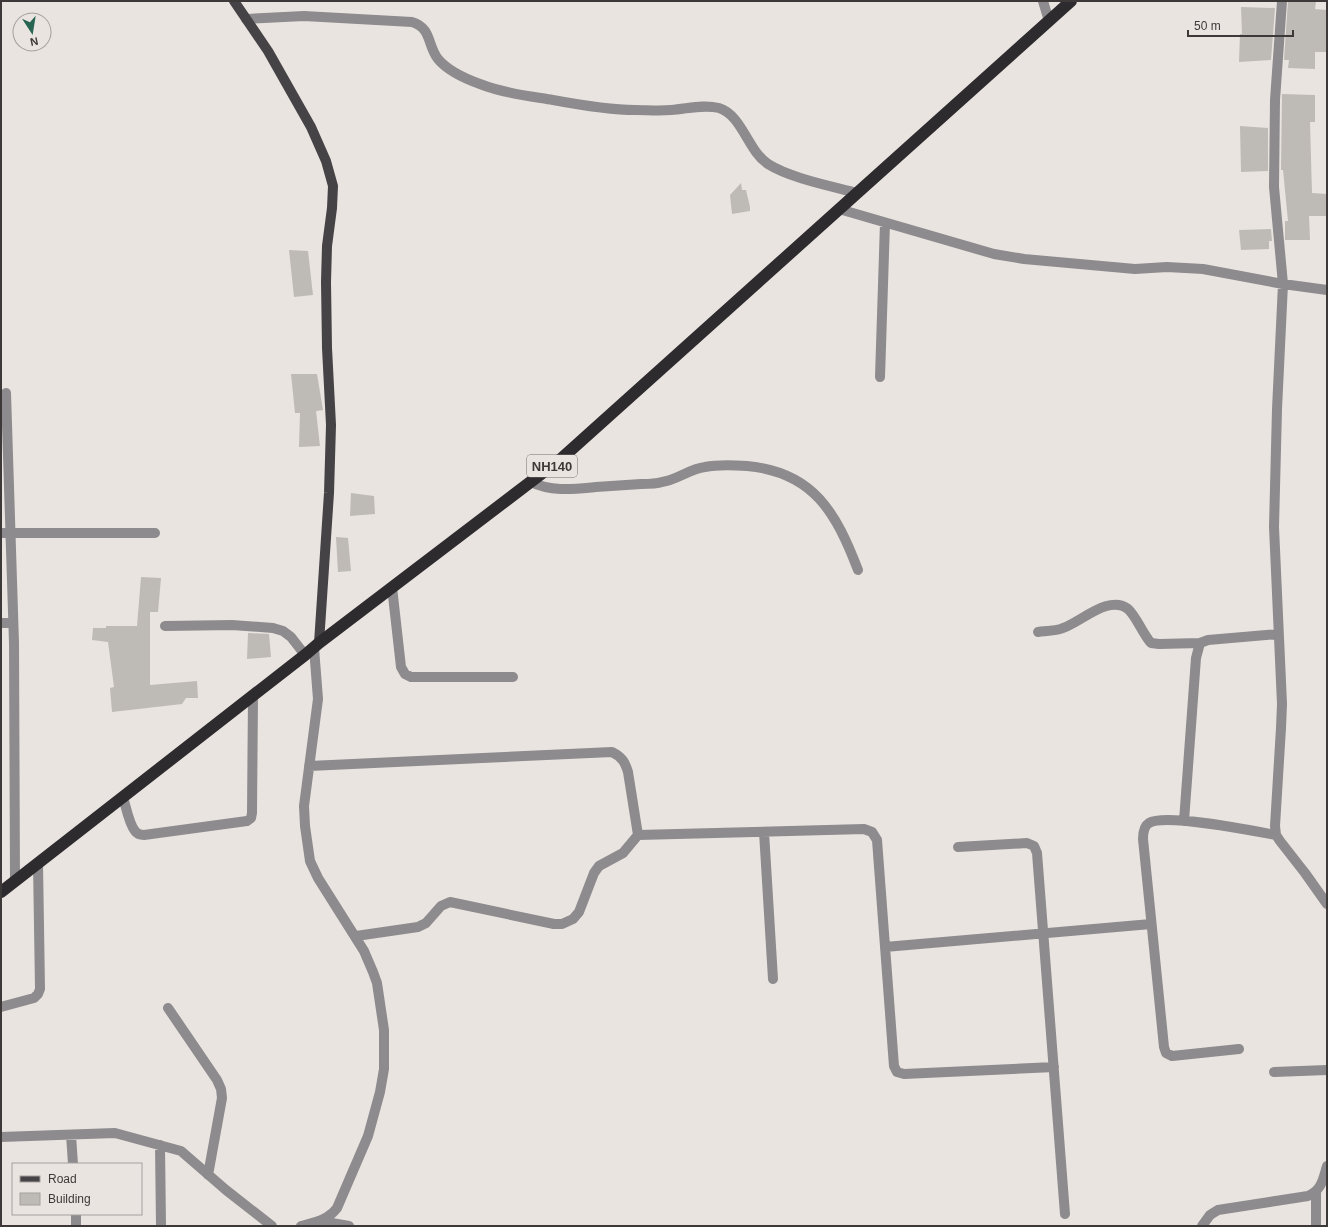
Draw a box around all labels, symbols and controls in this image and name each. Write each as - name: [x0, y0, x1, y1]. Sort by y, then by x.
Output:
- north arrow: [12, 12, 52, 52]
- scale bar: [1188, 12, 1293, 38]
- text: 50 m: [1194, 19, 1221, 33]
- text: N: [29, 35, 39, 48]
- road number: NH140: [527, 455, 577, 477]
- legend: [12, 1163, 142, 1215]
- text: Road: [48, 1172, 77, 1186]
- text: Building: [48, 1192, 91, 1206]

